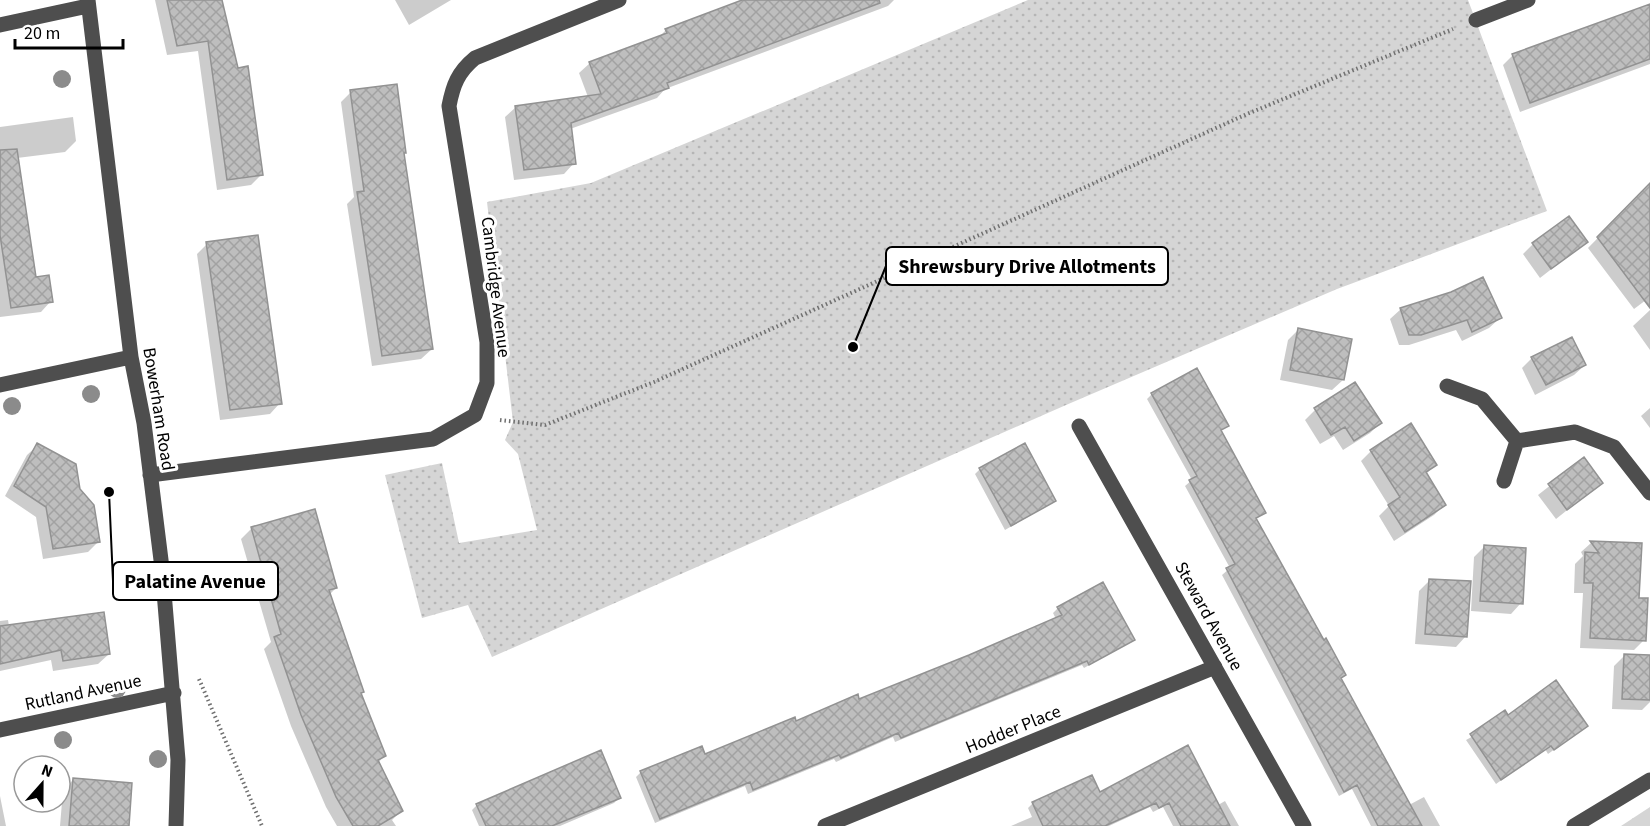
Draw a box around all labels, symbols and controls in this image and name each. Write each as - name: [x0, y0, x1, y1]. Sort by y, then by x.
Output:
- scale bar: [15, 12, 123, 50]
- text: 20 m: [24, 21, 60, 46]
- street label: Cambridge Avenue: [474, 215, 517, 359]
- callout: Shrewsbury Drive Allotments: [886, 247, 1168, 285]
- text: Shrewsbury Drive Allotments: [898, 253, 1156, 281]
- street label: Bowerham Road: [136, 346, 181, 472]
- street label: Steward Avenue: [1168, 557, 1249, 675]
- callout: Palatine Avenue: [113, 562, 278, 600]
- text: Palatine Avenue: [124, 568, 266, 596]
- street label: Rutland Avenue: [22, 668, 144, 717]
- street label: Hodder Place: [962, 699, 1065, 760]
- north arrow: [12, 754, 72, 814]
- text: N: [38, 759, 56, 783]

